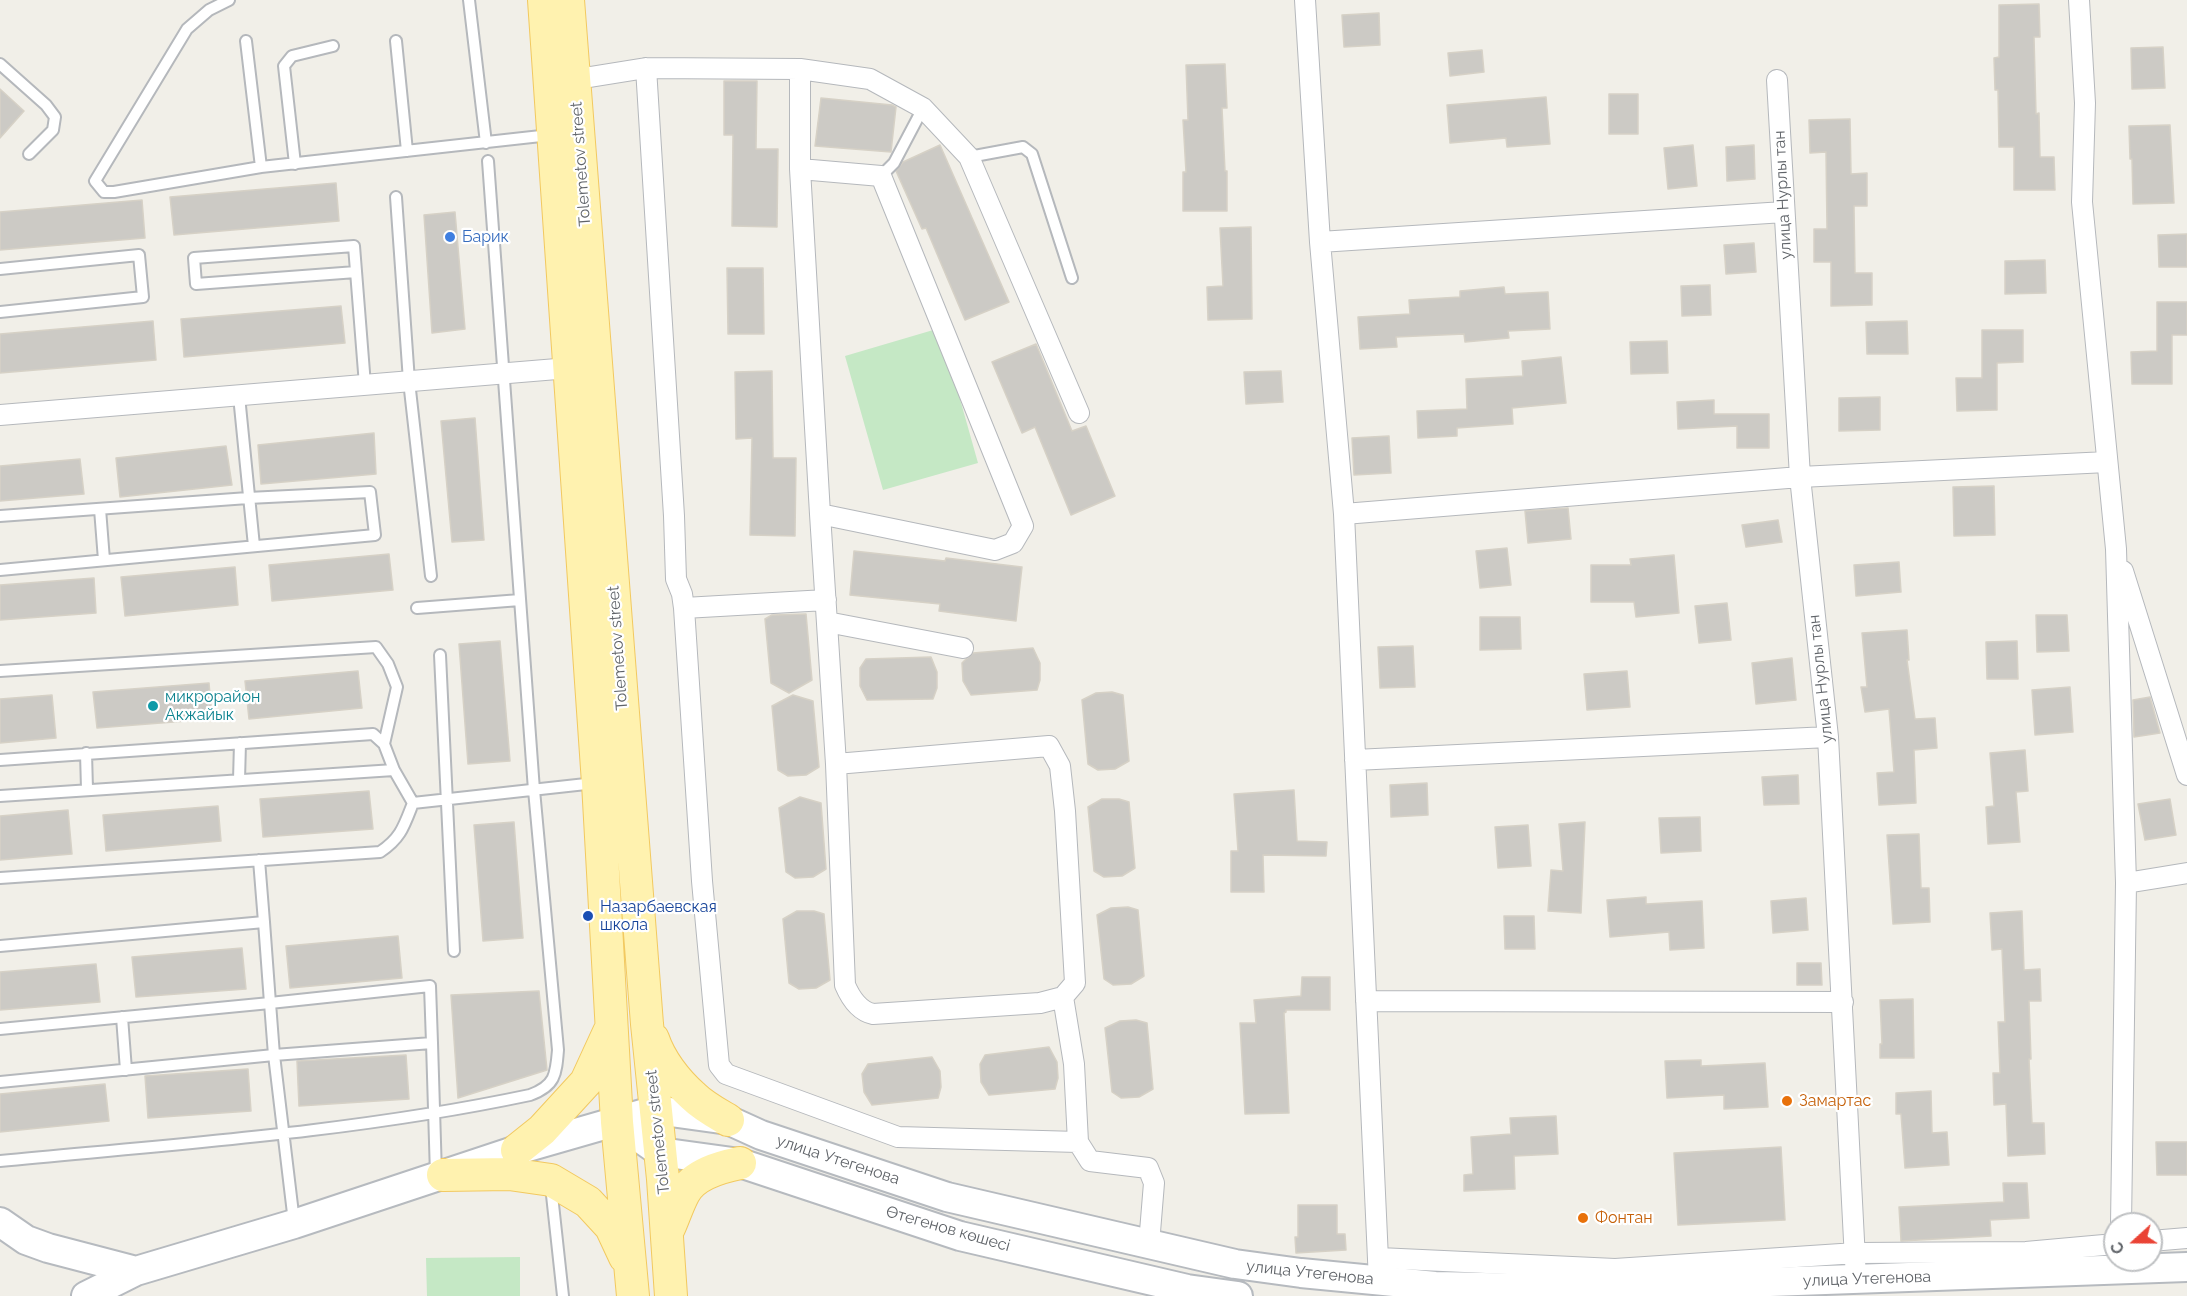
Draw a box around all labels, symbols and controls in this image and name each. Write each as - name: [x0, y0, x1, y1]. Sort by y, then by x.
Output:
- street label: Tolemetov street: [567, 101, 595, 227]
- street label: улица Нурлы тан: [1770, 130, 1796, 260]
- place label: Барик: [462, 227, 509, 247]
- marker: Барик: [443, 230, 457, 244]
- street label: Tolemetov street: [604, 585, 632, 711]
- street label: улица Нурлы тан: [1805, 614, 1837, 744]
- place label: микрорайон Акжайык: [165, 687, 260, 725]
- marker: микрорайон Акжайык: [146, 699, 160, 713]
- place label: Назарбаевская школа: [600, 897, 717, 935]
- marker: Назарбаевская школа: [581, 909, 595, 923]
- street label: Tolemetov street: [642, 1069, 674, 1195]
- place label: Замартас: [1799, 1091, 1871, 1111]
- marker: Замартас: [1780, 1094, 1794, 1108]
- street label: улица Утегенова: [774, 1131, 902, 1189]
- street label: Өтегенов көшесі: [884, 1202, 1012, 1256]
- place label: Фонтан: [1595, 1208, 1652, 1228]
- marker: Фонтан: [1576, 1211, 1590, 1225]
- north arrow: [2103, 1212, 2163, 1272]
- text: С: [2107, 1239, 2128, 1256]
- street label: улица Утегенова: [1245, 1257, 1375, 1289]
- street label: улица Утегенова: [1803, 1267, 1931, 1291]

